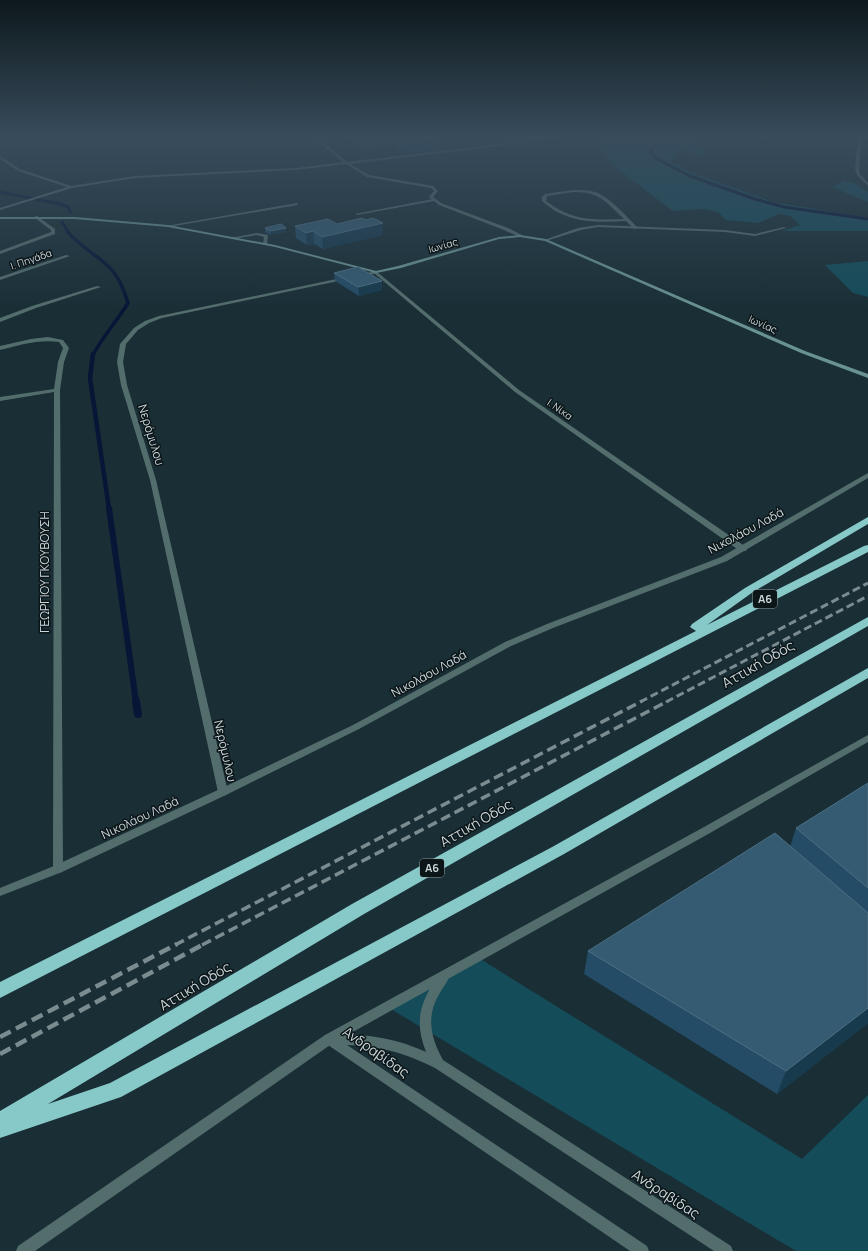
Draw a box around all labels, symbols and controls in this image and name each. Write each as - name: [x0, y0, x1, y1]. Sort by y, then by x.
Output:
- street label: Ιωνίας: [427, 234, 460, 256]
- street label: Ι. Πηγάδα: [9, 245, 53, 273]
- street label: Ιωνίας: [747, 312, 780, 337]
- street label: Ι. Νίκα: [544, 395, 576, 423]
- street label: Νερόμυλου: [134, 402, 169, 467]
- street label: Νικολάου Λαδά: [705, 503, 787, 558]
- street label: ΓΕΩΡΓΙΟΥ ΓΚΟΥΒΟΥΣΗ: [36, 511, 53, 633]
- road number: Α6: [753, 590, 777, 608]
- street label: Αττική Οδός: [718, 635, 798, 692]
- street label: Νικολάου Λαδά: [388, 646, 469, 701]
- street label: Νερόμυλου: [210, 718, 241, 783]
- street label: Νικολάου Λαδά: [98, 792, 181, 843]
- street label: Αττική Οδός: [436, 794, 516, 851]
- road number: Α6: [420, 859, 444, 877]
- street label: Αττική Οδός: [155, 956, 235, 1015]
- street label: Ανδραβίδας: [339, 1022, 414, 1082]
- street label: Ανδραβίδας: [629, 1165, 704, 1223]

